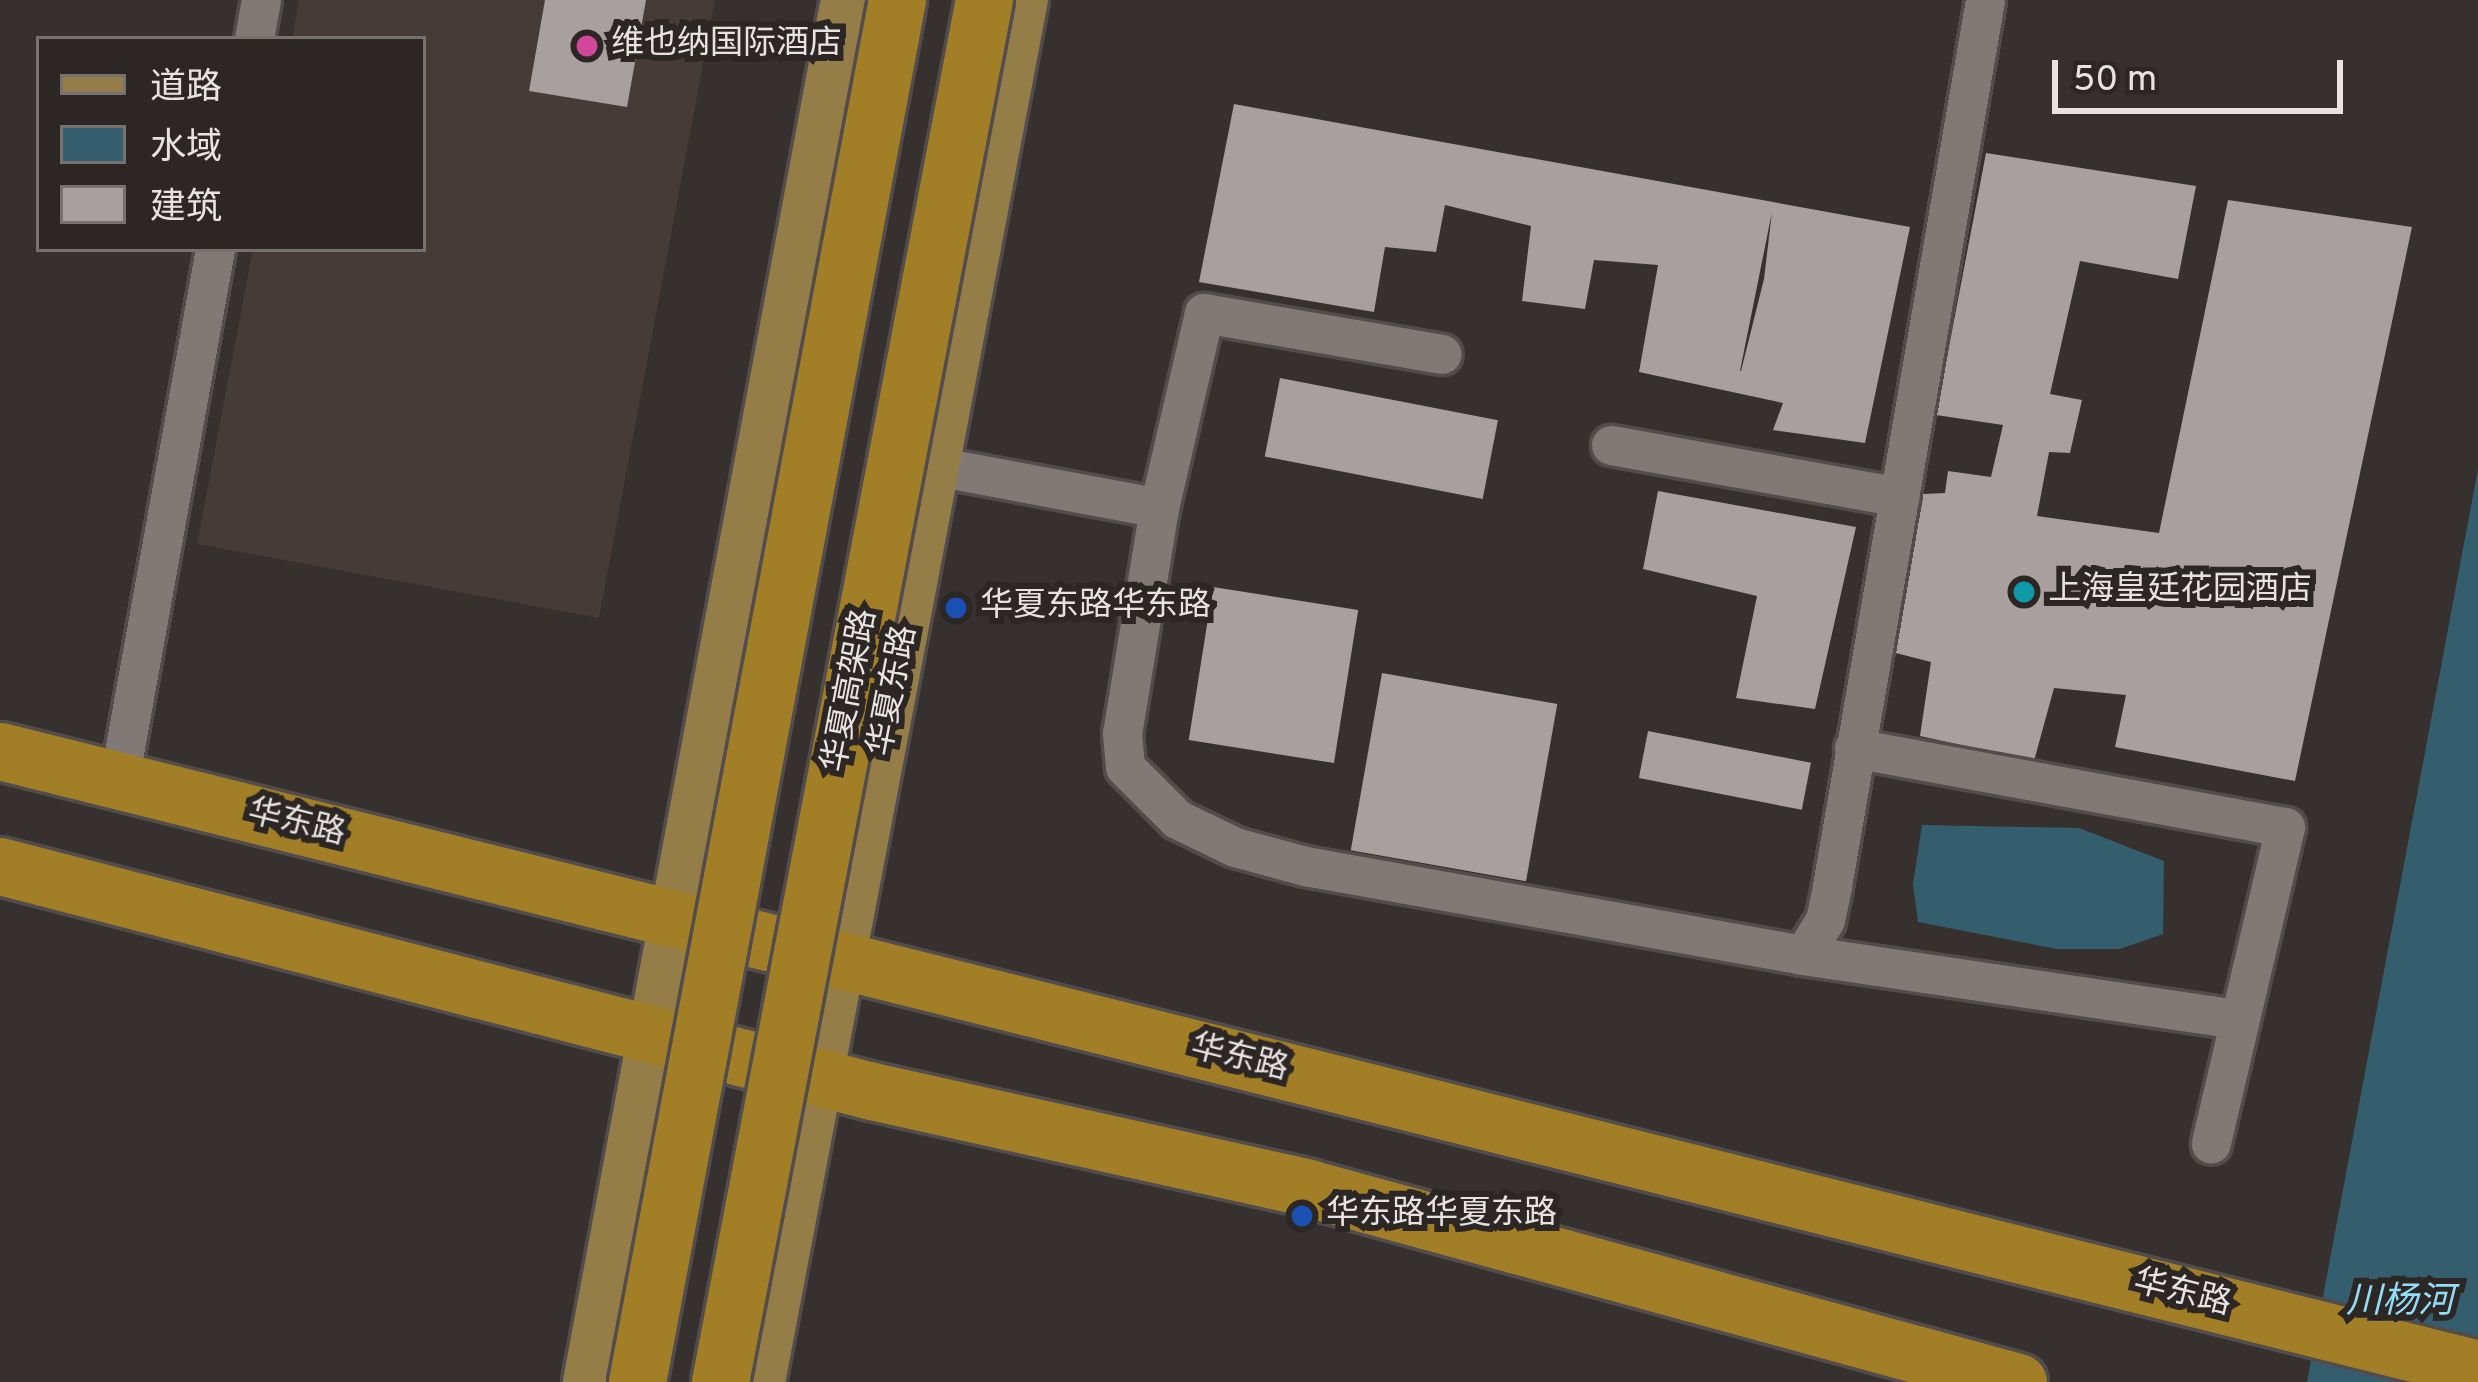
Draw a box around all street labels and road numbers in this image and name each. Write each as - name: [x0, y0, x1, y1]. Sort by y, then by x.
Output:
- street label: 华夏高架路: [817, 606, 887, 776]
- street label: 华夏东路: [863, 622, 927, 760]
- street label: 华东路: [243, 794, 349, 856]
- street label: 华东路: [1186, 1029, 1292, 1091]
- street label: 华东路: [2129, 1264, 2235, 1326]

